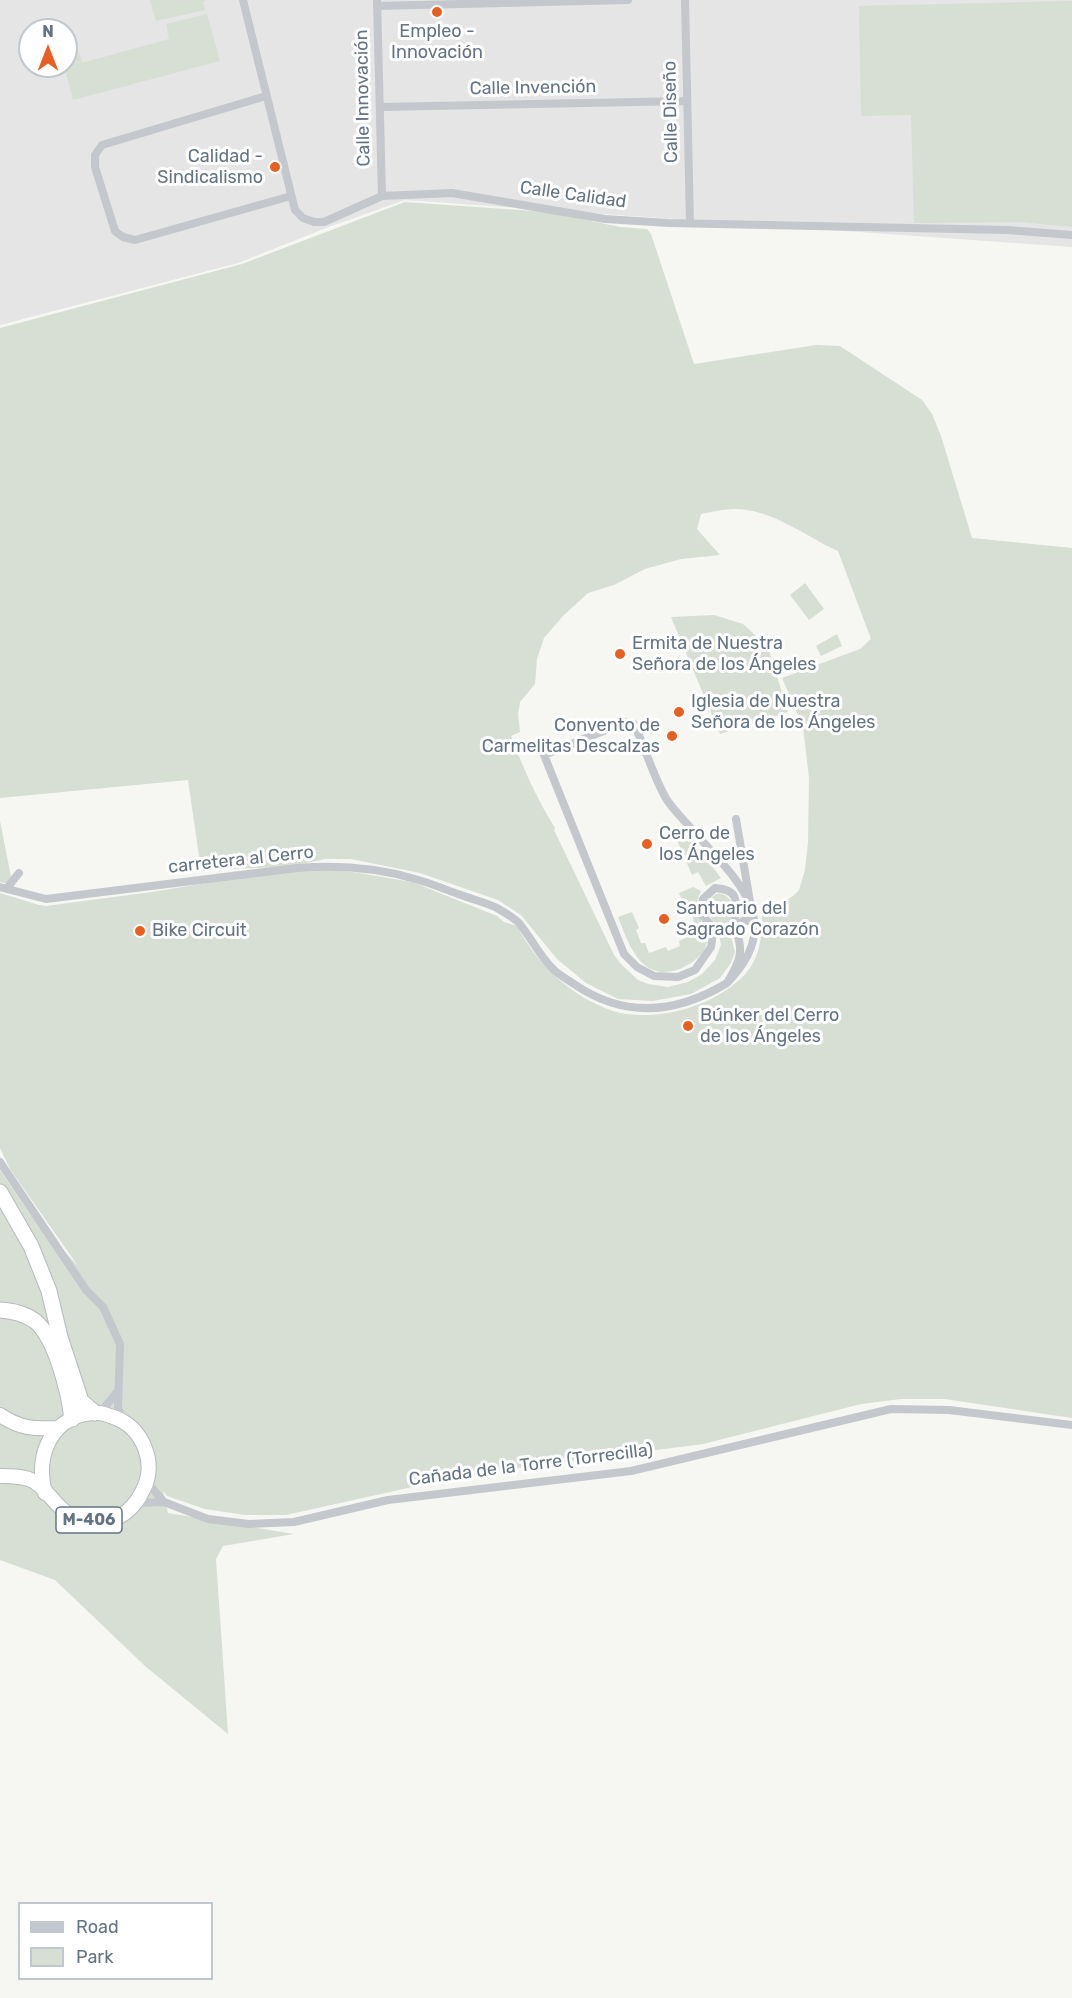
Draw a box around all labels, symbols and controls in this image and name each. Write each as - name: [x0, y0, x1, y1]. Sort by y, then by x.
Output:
- marker: Empleo - Innovación: [430, 5, 444, 19]
- north arrow: [18, 18, 78, 78]
- place label: Empleo - Innovación: [391, 21, 483, 63]
- text: N: [42, 22, 54, 41]
- street label: Calle Innovación: [351, 29, 375, 167]
- street label: Calle Diseño: [659, 61, 683, 163]
- street label: Calle Invención: [469, 76, 597, 100]
- place label: Calidad - Sindicalismo: [157, 146, 263, 188]
- marker: Calidad - Sindicalismo: [268, 160, 282, 174]
- street label: Calle Calidad: [518, 177, 628, 213]
- place label: Ermita de Nuestra Señora de los Ángeles: [632, 633, 816, 676]
- marker: Ermita de Nuestra Señora de los Ángeles: [613, 647, 627, 661]
- place label: Iglesia de Nuestra Señora de los Ángeles: [691, 691, 875, 734]
- marker: Iglesia de Nuestra Señora de los Ángeles: [672, 705, 686, 719]
- place label: Convento de Carmelitas Descalzas: [482, 715, 660, 758]
- marker: Convento de Carmelitas Descalzas: [665, 729, 679, 743]
- place label: Cerro de los Ángeles: [659, 823, 755, 866]
- marker: Cerro de los Ángeles: [640, 837, 654, 851]
- street label: carretera al Cerro: [167, 842, 315, 878]
- place label: Santuario del Sagrado Corazón: [676, 898, 819, 940]
- marker: Santuario del Sagrado Corazón: [657, 912, 671, 926]
- place label: Bike Circuit: [152, 920, 247, 942]
- marker: Bike Circuit: [133, 924, 147, 938]
- place label: Búnker del Cerro de los Ángeles: [700, 1005, 839, 1048]
- marker: Búnker del Cerro de los Ángeles: [681, 1019, 695, 1033]
- street label: Cañada de la Torre (Torrecilla): [408, 1439, 654, 1491]
- road number: M-406: [56, 1507, 122, 1533]
- legend: [18, 1902, 213, 1980]
- text: Road: [76, 1916, 119, 1938]
- text: Park: [76, 1946, 113, 1968]

